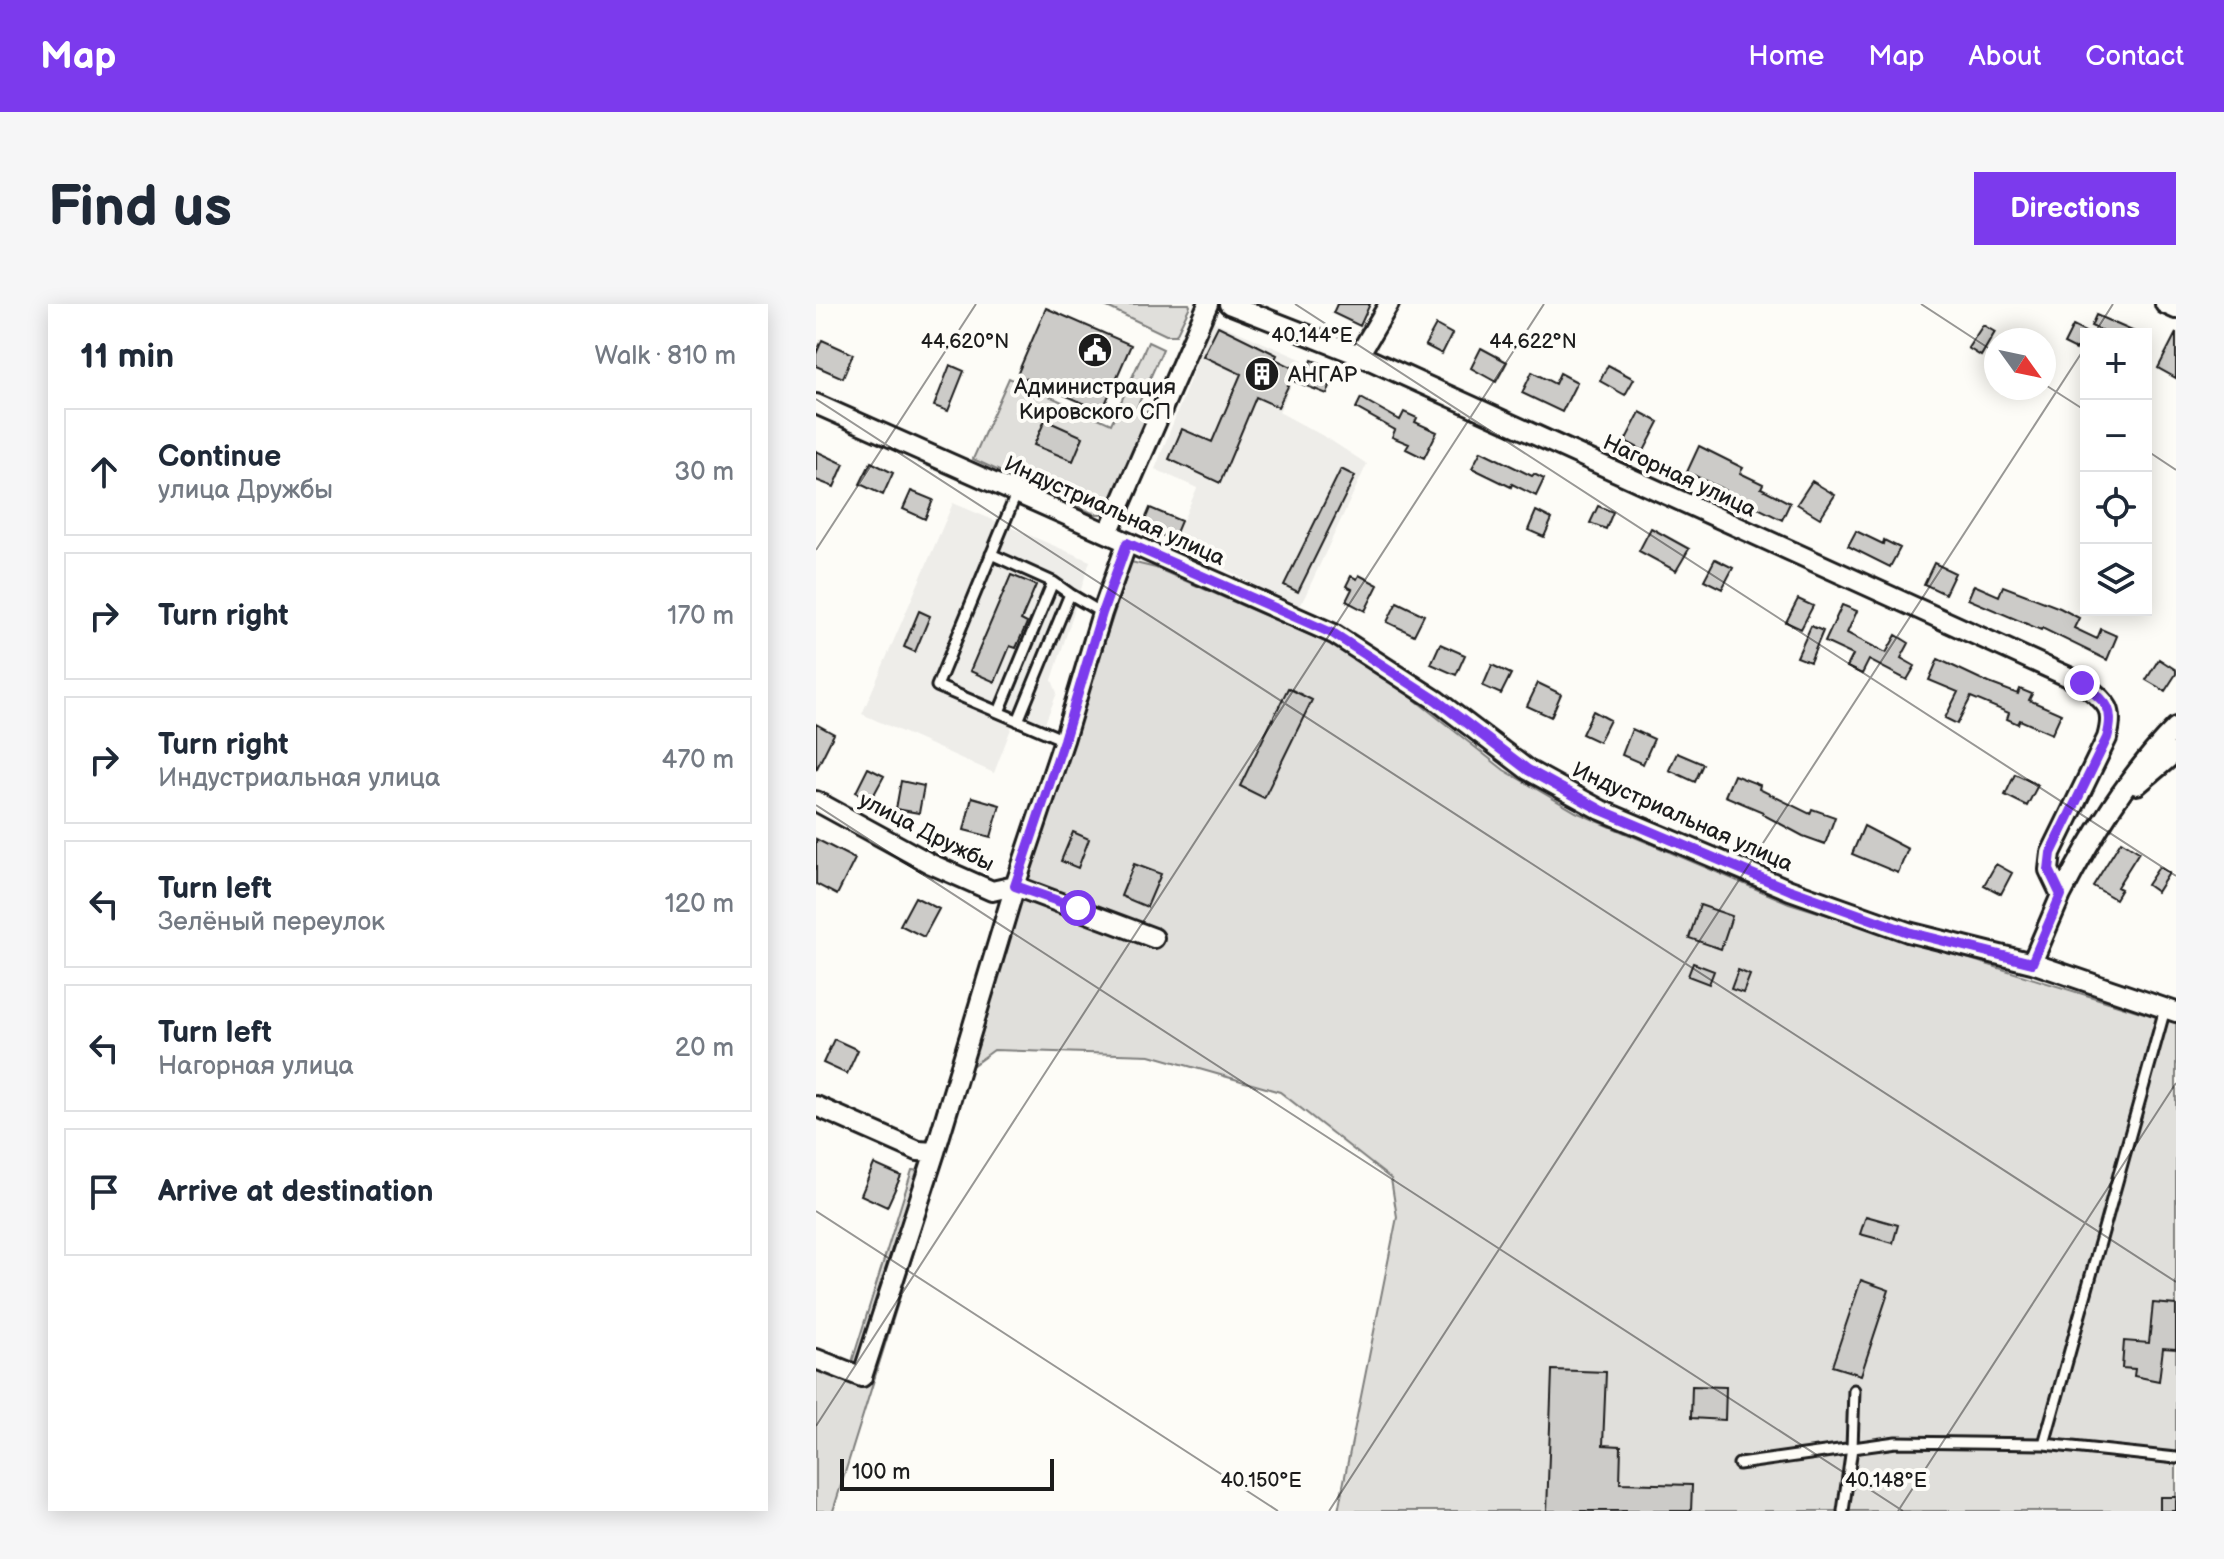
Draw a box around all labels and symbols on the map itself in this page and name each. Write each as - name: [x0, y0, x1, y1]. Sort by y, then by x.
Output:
- text: 40.144°E: [1271, 324, 1353, 348]
- north arrow: [1984, 328, 2056, 400]
- text: 44.620°N: [921, 330, 1009, 354]
- text: 44.622°N: [1489, 330, 1577, 354]
- public building icon: Администрация Кировского СП: [1076, 331, 1114, 369]
- building icon: АНГАР: [1243, 355, 1281, 393]
- place label: АНГАР: [1287, 362, 1357, 389]
- place label: Администрация Кировского СП: [1013, 374, 1176, 426]
- street label: Нагорная улица: [1599, 429, 1760, 524]
- street label: Индустриальная улица: [1000, 450, 1229, 572]
- route end: [2064, 665, 2100, 701]
- street label: Индустриальная улица: [1568, 756, 1797, 878]
- street label: улица Дружбы: [854, 787, 998, 878]
- route start: [1060, 890, 1096, 926]
- scale bar: [840, 1455, 1054, 1491]
- text: 40.150°E: [1220, 1469, 1302, 1493]
- text: 40.148°E: [1845, 1469, 1927, 1493]

